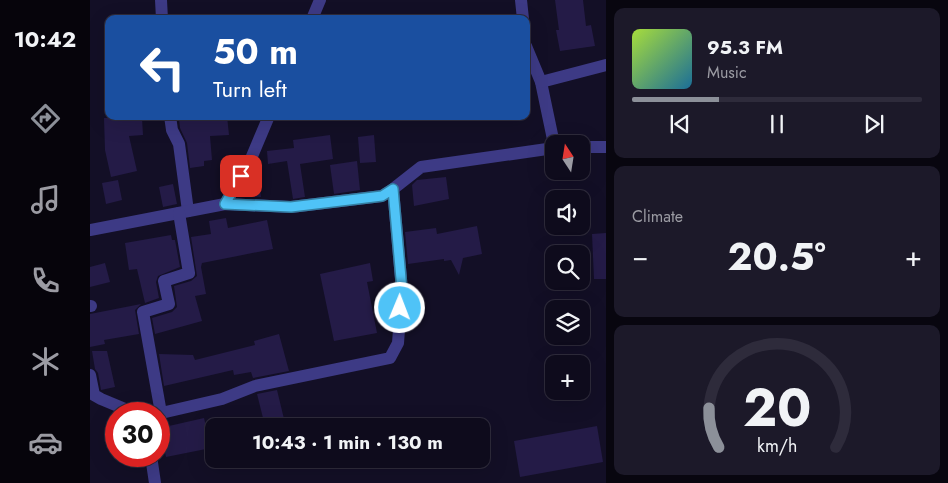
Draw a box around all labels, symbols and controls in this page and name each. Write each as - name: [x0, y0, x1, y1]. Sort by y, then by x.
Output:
- text: 10:42: [14, 23, 76, 55]
- text: 50 m: [213, 27, 298, 77]
- text: 95.3 FM: [707, 34, 783, 61]
- icon: left: [130, 35, 195, 100]
- text: Music: [707, 61, 747, 84]
- text: Turn left: [213, 73, 287, 105]
- icon: directions: [28, 101, 63, 136]
- icon: previous: [666, 110, 694, 138]
- icon: pause: [763, 110, 791, 138]
- icon: next: [860, 110, 888, 138]
- north arrow: [545, 135, 590, 180]
- map controls: [545, 135, 590, 400]
- pin: [220, 155, 262, 197]
- icon: arrive: [227, 162, 255, 190]
- icon: music: [28, 182, 63, 217]
- button: sound: [545, 190, 590, 235]
- text: Climate: [632, 205, 683, 228]
- text: 20.5°: [728, 229, 826, 284]
- text: −: [632, 236, 649, 277]
- text: +: [905, 236, 922, 277]
- button: search: [545, 245, 590, 290]
- icon: phone: [28, 263, 63, 298]
- position arrow: [373, 281, 425, 333]
- button: layers: [545, 300, 590, 345]
- icon: climate: [28, 344, 63, 379]
- button: +: [545, 355, 590, 400]
- text: 20: [743, 370, 811, 446]
- speed limit sign: 30: [105, 402, 170, 467]
- icon: car: [28, 425, 63, 460]
- text: 10:43 · 1 min · 130 m: [252, 429, 443, 456]
- text: km/h: [757, 433, 797, 459]

